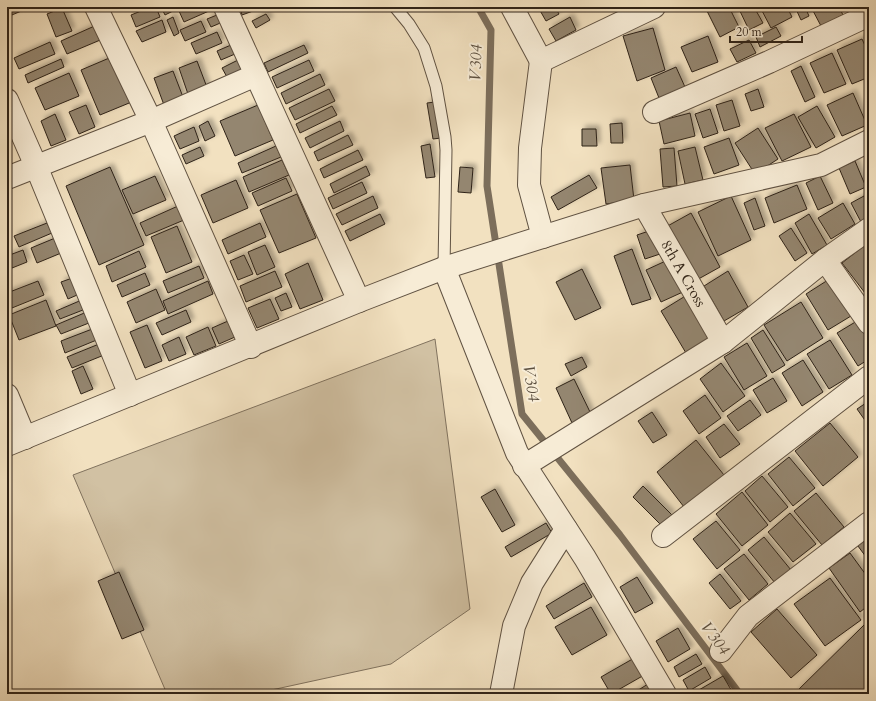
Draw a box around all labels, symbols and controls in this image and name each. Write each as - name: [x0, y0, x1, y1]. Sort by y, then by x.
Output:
- scale bar: [730, 18, 802, 44]
- text: 20 m: [736, 24, 763, 40]
- water label: V304: [464, 44, 488, 82]
- street label: 8th A Cross: [656, 236, 711, 311]
- water label: V304: [517, 363, 545, 404]
- water label: V304: [695, 617, 735, 660]

